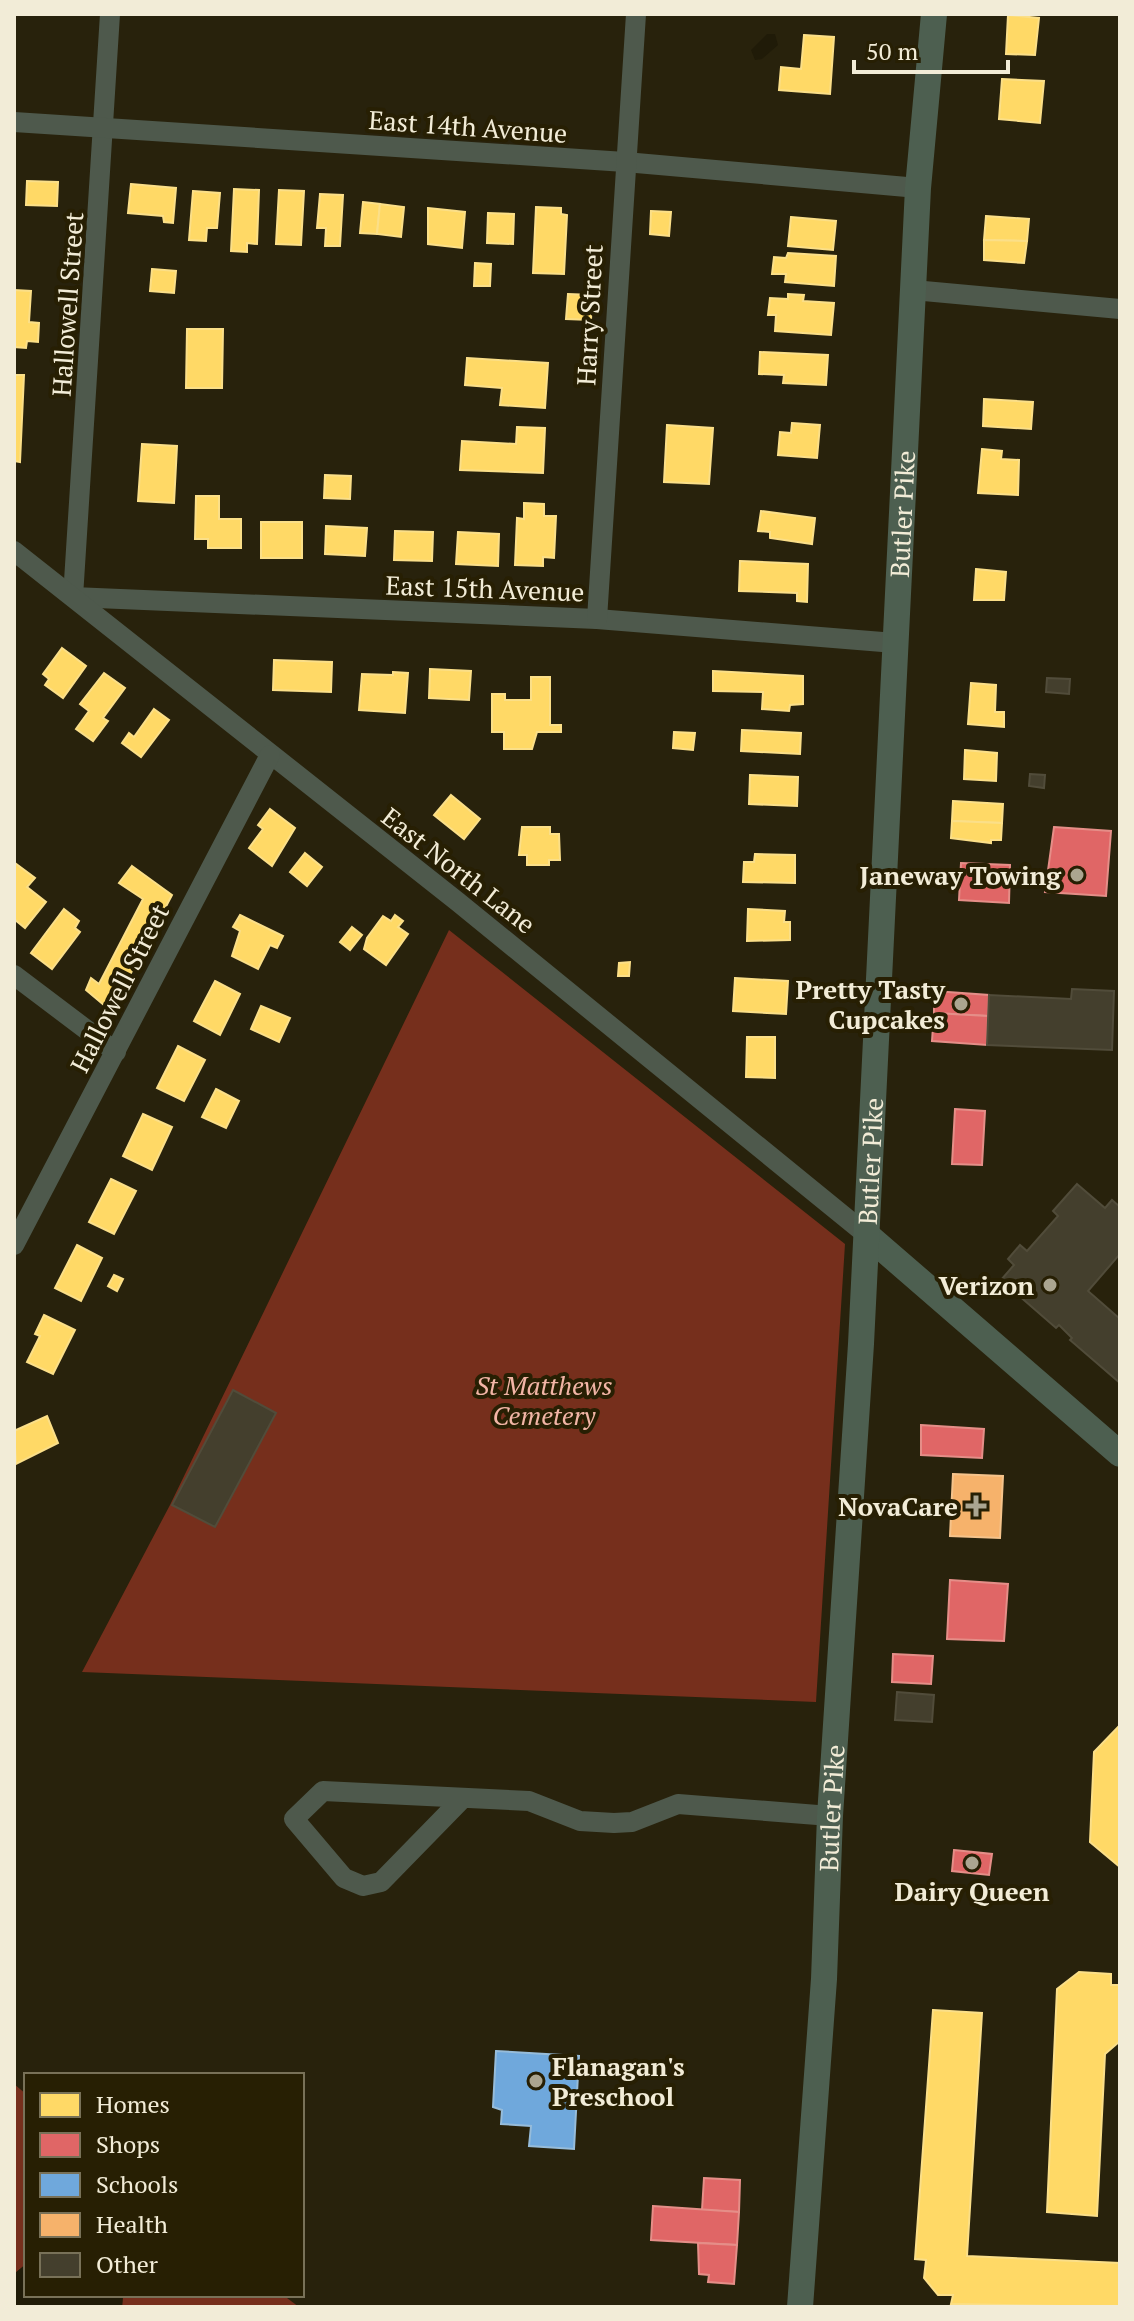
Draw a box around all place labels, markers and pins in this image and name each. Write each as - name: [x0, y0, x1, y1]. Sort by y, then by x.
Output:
- place label: Janeway Towing: [860, 858, 1062, 892]
- marker: Janeway Towing: [1068, 866, 1086, 884]
- place label: Pretty Tasty Cupcakes: [795, 972, 946, 1036]
- marker: Pretty Tasty Cupcakes: [952, 995, 970, 1013]
- place label: Verizon: [939, 1268, 1034, 1302]
- marker: Verizon: [1041, 1276, 1059, 1294]
- place label: NovaCare: [838, 1489, 958, 1523]
- marker: NovaCare: [965, 1495, 987, 1517]
- marker: Dairy Queen: [963, 1854, 981, 1872]
- place label: Dairy Queen: [895, 1874, 1050, 1908]
- place label: Flanagan's Preschool: [552, 2049, 685, 2113]
- marker: Flanagan's Preschool: [527, 2072, 545, 2090]

